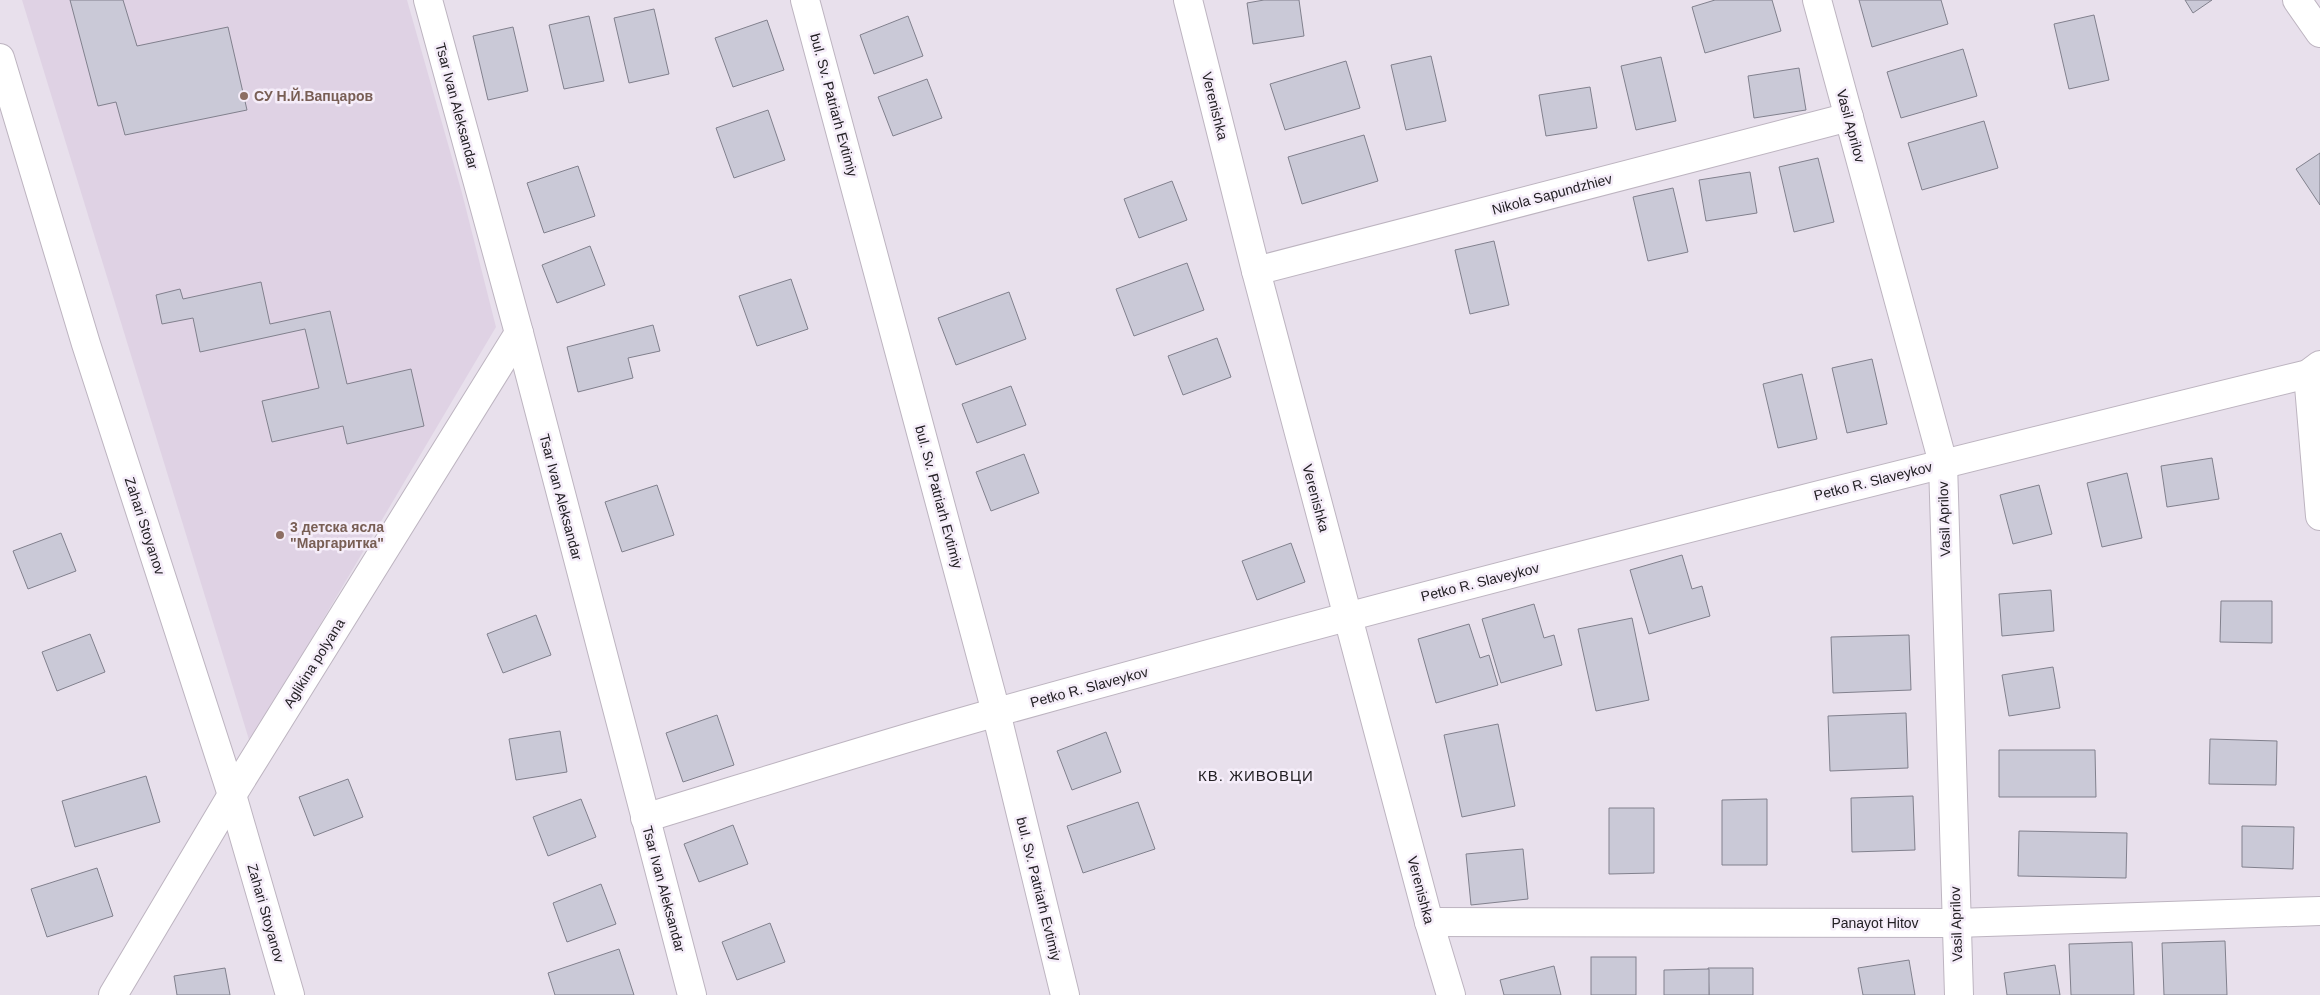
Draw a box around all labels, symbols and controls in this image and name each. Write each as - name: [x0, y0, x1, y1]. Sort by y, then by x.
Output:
- street label: bul. Sv. Patriarh Evtimiy: [807, 32, 861, 178]
- street label: Tsar Ivan Aleksandar: [432, 41, 482, 171]
- street label: Verenishka: [1199, 70, 1231, 142]
- place label: СУ Н.Й.Вапцаров: [254, 87, 373, 104]
- street label: Vasil Aprilov: [1834, 88, 1868, 164]
- marker: СУ Н.Й.Вапцаров: [238, 90, 250, 102]
- street label: Nikola Sapundzhiev: [1490, 170, 1614, 218]
- street label: bul. Sv. Patriarh Evtimiy: [912, 424, 966, 570]
- street label: Tsar Ivan Aleksandar: [536, 432, 586, 562]
- street label: Petko R. Slaveykov: [1812, 459, 1934, 503]
- street label: Verenishka: [1299, 462, 1333, 534]
- street label: Zahari Stoyanov: [122, 475, 168, 577]
- street label: Vasil Aprilov: [1935, 481, 1953, 557]
- place label: 3 детска ясла "Маргаритка": [290, 519, 384, 551]
- marker: 3 детска ясла "Маргаритка": [274, 529, 286, 541]
- street label: Petko R. Slaveykov: [1419, 560, 1541, 604]
- street label: Aglikina polyana: [280, 615, 348, 710]
- street label: Petko R. Slaveykov: [1028, 664, 1150, 710]
- district label: КВ. ЖИВОВЦИ: [1198, 767, 1314, 784]
- street label: bul. Sv. Patriarh Evtimiy: [1013, 815, 1065, 963]
- street label: Tsar Ivan Aleksandar: [639, 824, 689, 954]
- street label: Verenishka: [1404, 854, 1438, 926]
- street label: Zahari Stoyanov: [244, 862, 288, 964]
- street label: Vasil Aprilov: [1947, 886, 1965, 962]
- street label: Panayot Hitov: [1831, 915, 1919, 931]

